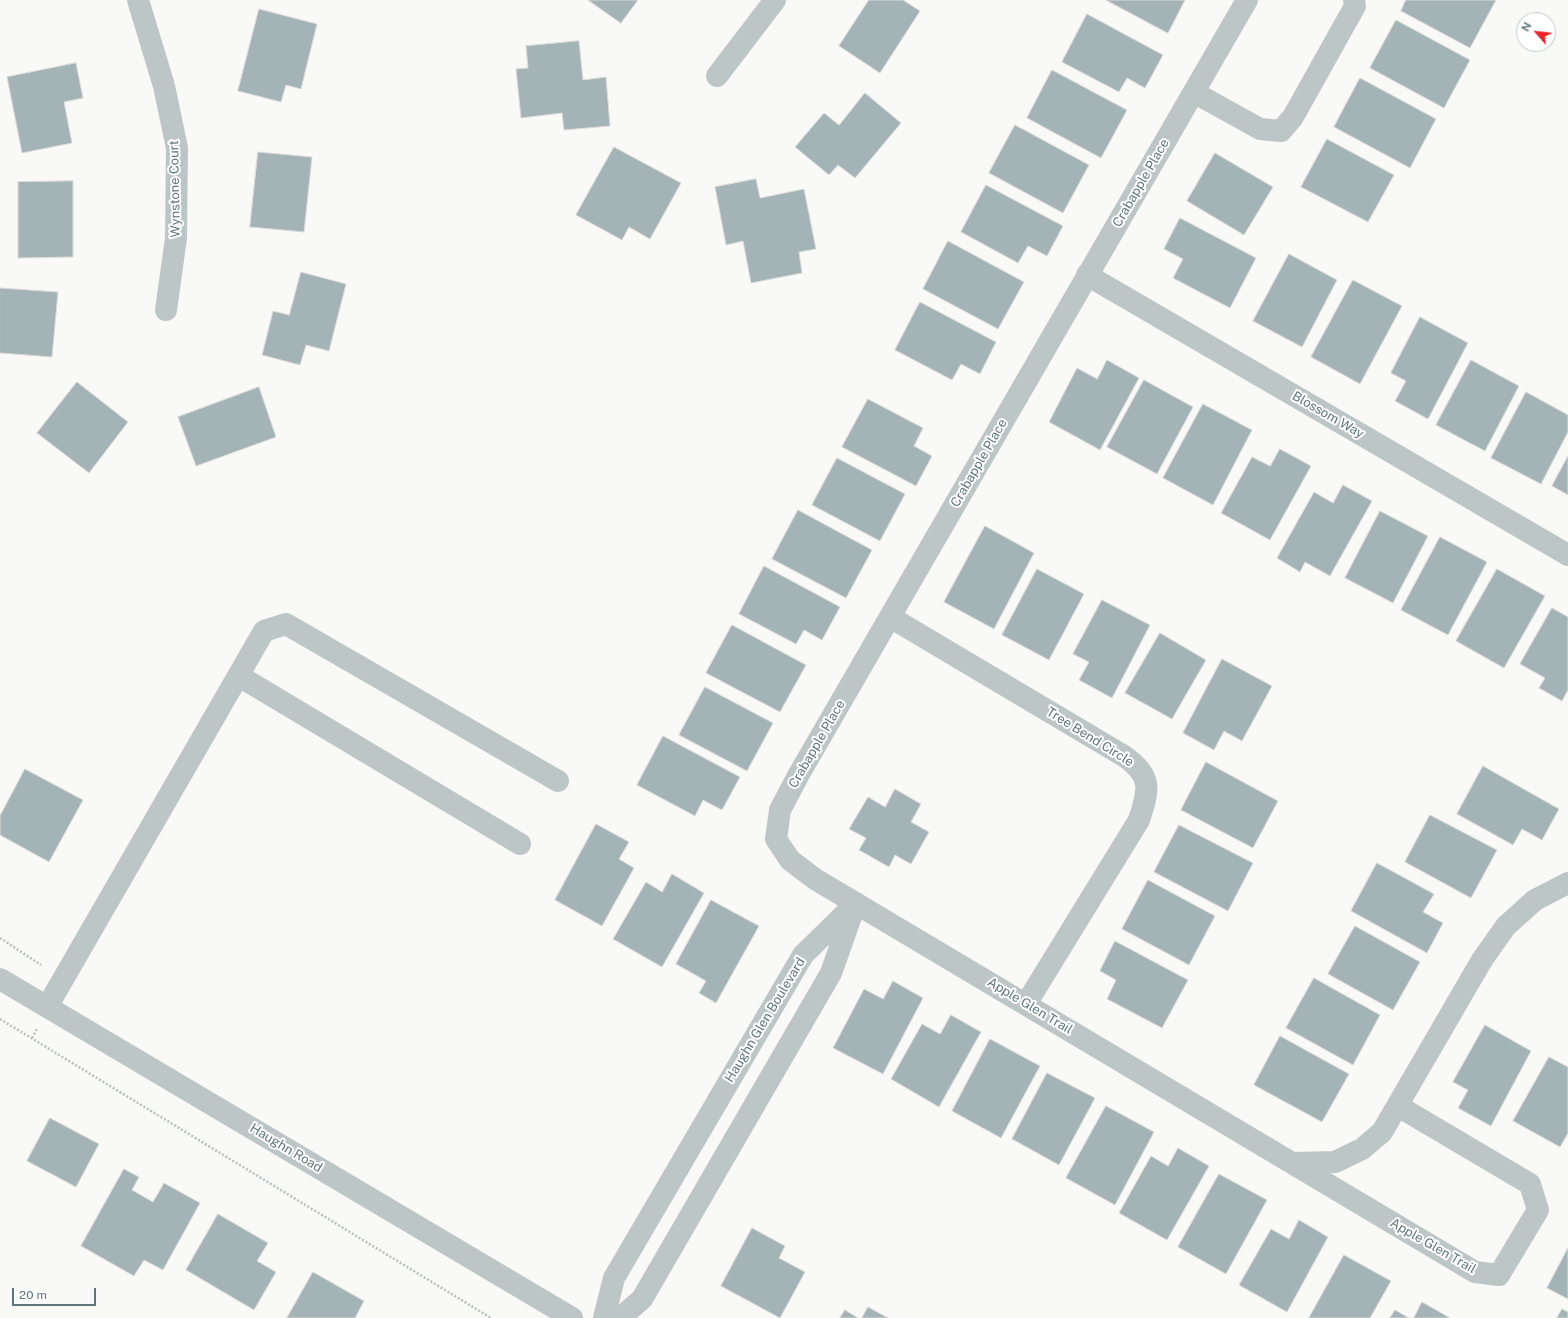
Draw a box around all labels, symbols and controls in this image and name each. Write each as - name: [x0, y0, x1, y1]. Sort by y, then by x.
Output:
- north arrow: [1516, 12, 1556, 52]
- text: N: [1519, 20, 1534, 33]
- street label: Crabapple Place: [1109, 136, 1173, 230]
- street label: Wynstone Court: [166, 140, 184, 238]
- street label: Blossom Way: [1289, 388, 1367, 442]
- street label: Crabapple Place: [947, 416, 1011, 510]
- street label: Crabapple Place: [785, 697, 849, 791]
- street label: Tree Bend Circle: [1044, 704, 1136, 770]
- street label: Haughn Glen Boulevard: [722, 955, 808, 1085]
- street label: Apple Glen Trail: [985, 974, 1075, 1038]
- street label: Haughn Road: [247, 1120, 325, 1176]
- street label: Apple Glen Trail: [1387, 1215, 1479, 1277]
- scale bar: [14, 1280, 98, 1306]
- text: 20 m: [19, 1288, 47, 1302]

